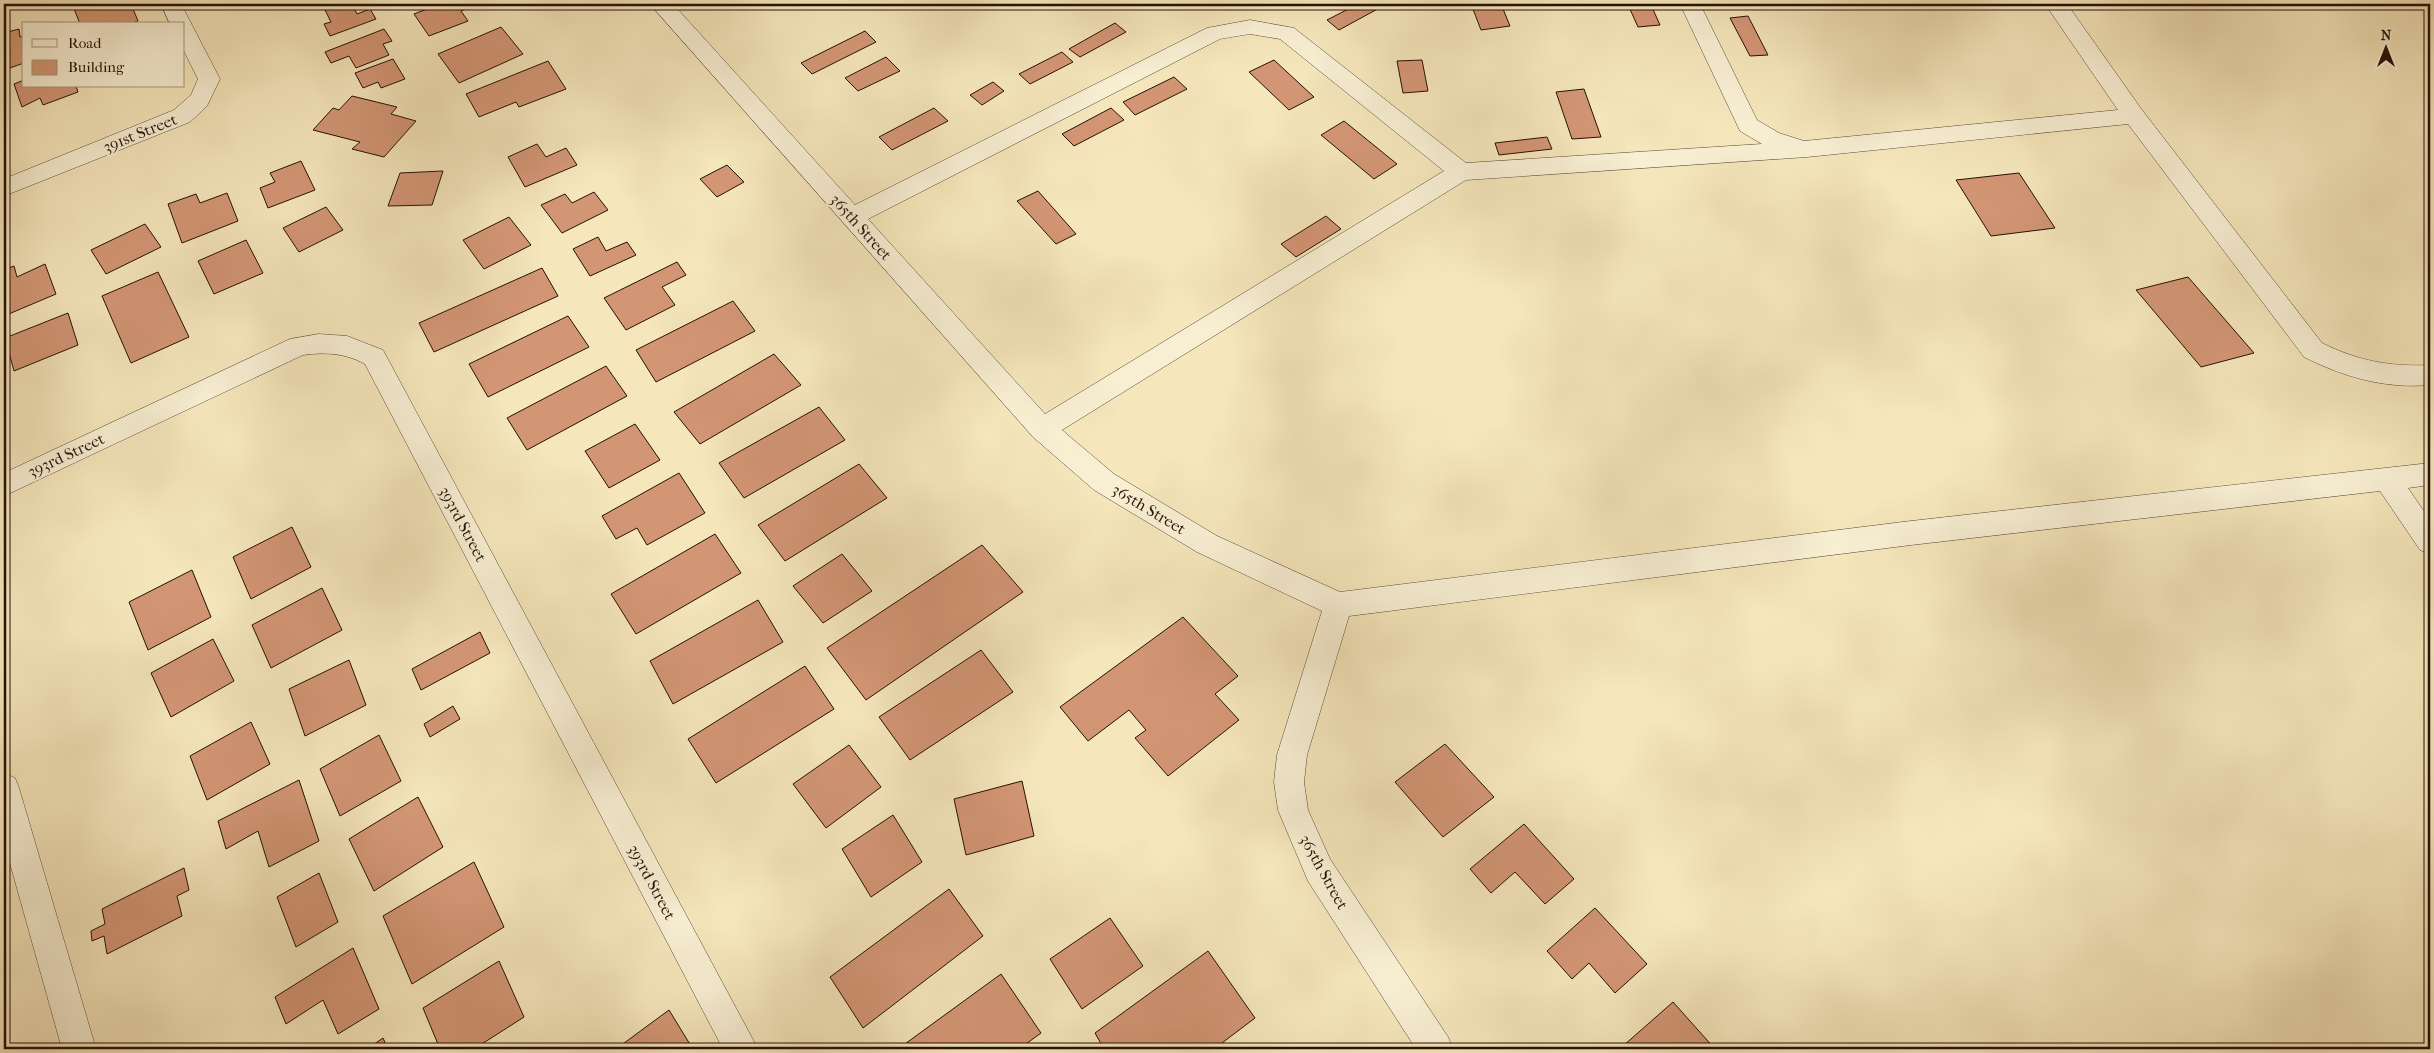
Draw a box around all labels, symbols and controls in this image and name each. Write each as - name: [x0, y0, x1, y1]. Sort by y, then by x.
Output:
- legend: [22, 22, 185, 88]
- north arrow: [2362, 22, 2412, 72]
- text: N: [2381, 27, 2392, 44]
- text: Road: [68, 34, 102, 52]
- text: Building: [68, 58, 125, 76]
- street label: 391st Street: [100, 109, 180, 156]
- street label: 365th Street: [826, 190, 896, 264]
- street label: 393rd Street: [25, 429, 108, 481]
- street label: 365th Street: [1109, 480, 1189, 539]
- street label: 393rd Street: [435, 483, 491, 565]
- street label: 365th Street: [1296, 831, 1352, 913]
- street label: 393rd Street: [624, 841, 680, 923]

